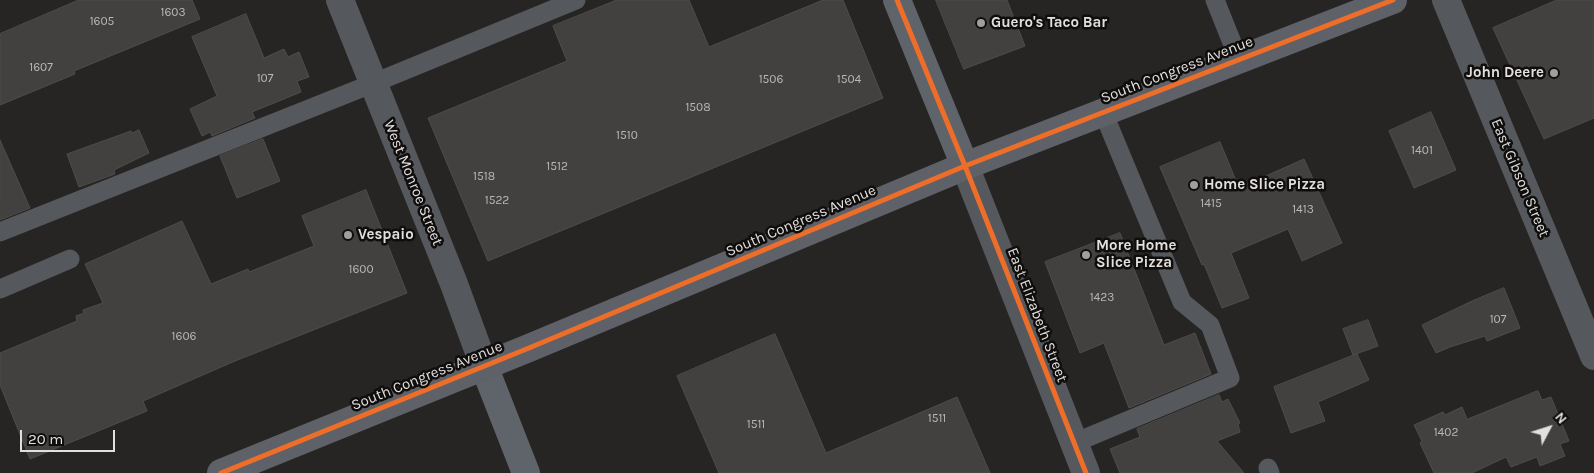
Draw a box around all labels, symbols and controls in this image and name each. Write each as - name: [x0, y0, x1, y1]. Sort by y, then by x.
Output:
- house number: 1603: [160, 6, 186, 20]
- place label: Guero's Taco Bar: [991, 14, 1107, 32]
- house number: 1605: [90, 15, 114, 29]
- marker: Guero's Taco Bar: [975, 17, 987, 29]
- street label: South Congress Avenue: [1098, 33, 1256, 107]
- house number: 1607: [29, 61, 53, 75]
- place label: John Deere: [1466, 64, 1544, 82]
- marker: John Deere: [1548, 67, 1560, 79]
- house number: 107: [257, 72, 273, 86]
- house number: 1506: [759, 73, 783, 87]
- house number: 1504: [837, 73, 861, 87]
- house number: 1508: [685, 101, 711, 115]
- street label: East Gibson Street: [1487, 116, 1553, 240]
- street label: West Monroe Street: [380, 118, 446, 248]
- house number: 1510: [616, 129, 638, 143]
- house number: 1401: [1411, 144, 1433, 158]
- house number: 1512: [546, 160, 568, 174]
- house number: 1518: [473, 170, 495, 184]
- place label: Home Slice Pizza: [1204, 176, 1325, 194]
- marker: Home Slice Pizza: [1188, 179, 1200, 191]
- street label: South Congress Avenue: [723, 181, 879, 261]
- house number: 1522: [485, 194, 509, 208]
- house number: 1415: [1200, 197, 1222, 211]
- house number: 1413: [1292, 203, 1314, 217]
- place label: Vespaio: [358, 226, 414, 244]
- marker: Vespaio: [342, 229, 354, 241]
- place label: More Home Slice Pizza: [1096, 237, 1176, 272]
- street label: East Elizabeth Street: [1003, 245, 1071, 385]
- marker: More Home Slice Pizza: [1080, 249, 1092, 261]
- house number: 1600: [348, 263, 374, 277]
- house number: 1423: [1090, 291, 1114, 305]
- house number: 107: [1490, 313, 1506, 327]
- house number: 1606: [172, 330, 196, 344]
- street label: South Congress Avenue: [349, 337, 505, 415]
- north arrow: [1524, 403, 1574, 453]
- text: N: [1551, 409, 1571, 427]
- house number: 1511: [928, 412, 946, 426]
- house number: 1511: [747, 418, 765, 432]
- scale bar: [22, 420, 118, 452]
- house number: 1402: [1434, 426, 1458, 440]
- text: 20 m: [28, 430, 63, 448]

